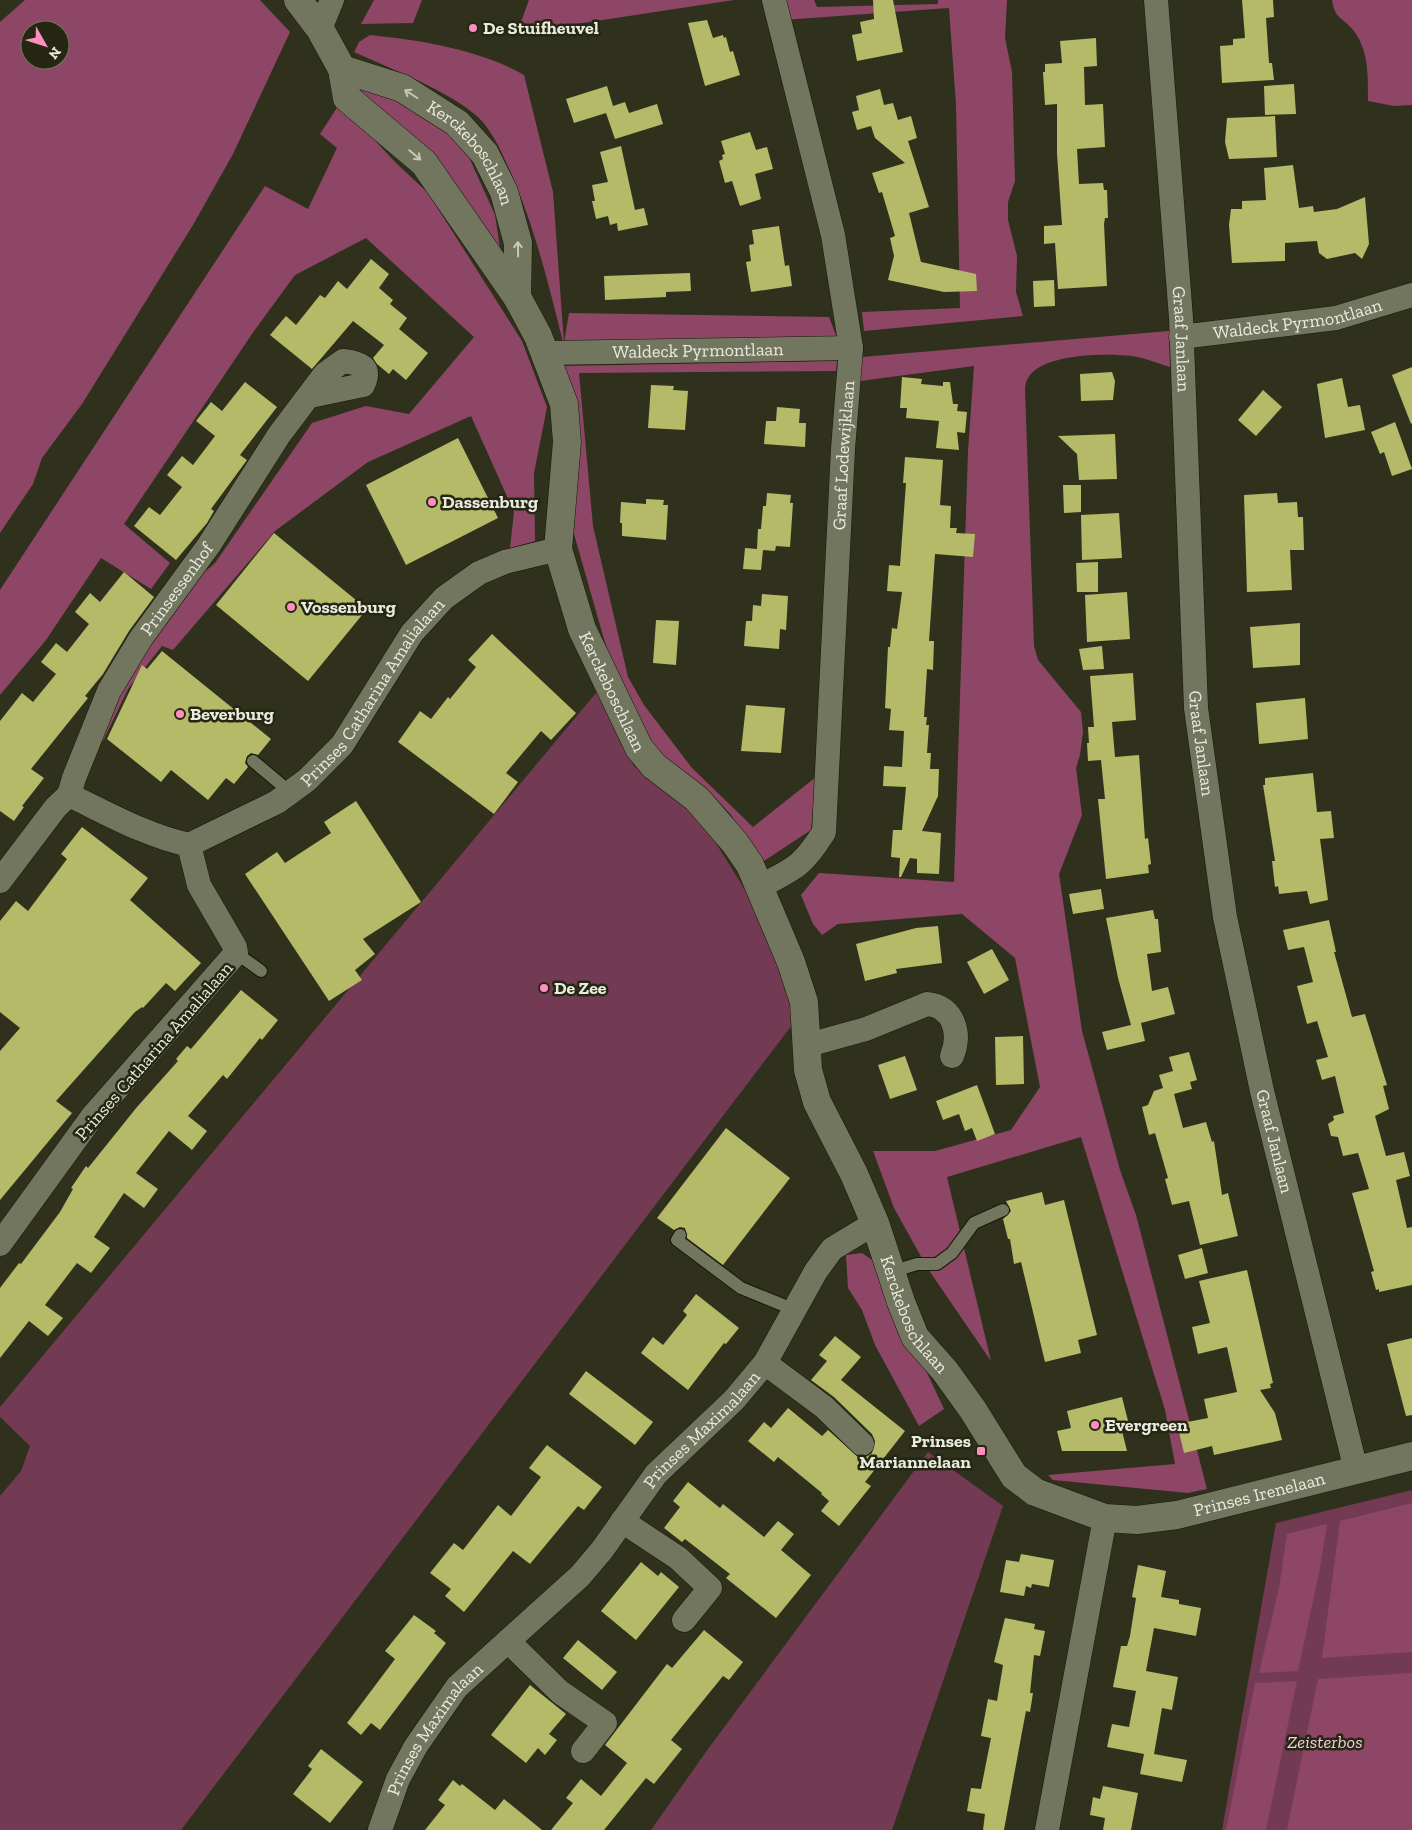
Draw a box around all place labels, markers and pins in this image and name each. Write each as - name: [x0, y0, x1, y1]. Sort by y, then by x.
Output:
- place label: De Stuifheuvel: [483, 17, 599, 39]
- marker: De Stuifheuvel: [467, 22, 479, 34]
- place label: Dassenburg: [442, 491, 538, 513]
- marker: Dassenburg: [426, 496, 438, 508]
- place label: Vossenburg: [301, 596, 396, 618]
- marker: Vossenburg: [285, 601, 297, 613]
- place label: Beverburg: [190, 703, 274, 725]
- marker: Beverburg: [174, 708, 186, 720]
- place label: De Zee: [554, 977, 607, 999]
- marker: De Zee: [538, 982, 550, 994]
- place label: Evergreen: [1105, 1414, 1188, 1436]
- marker: Evergreen: [1089, 1419, 1101, 1431]
- place label: Prinses Mariannelaan: [859, 1430, 971, 1473]
- marker: Prinses Mariannelaan: [975, 1445, 987, 1457]

